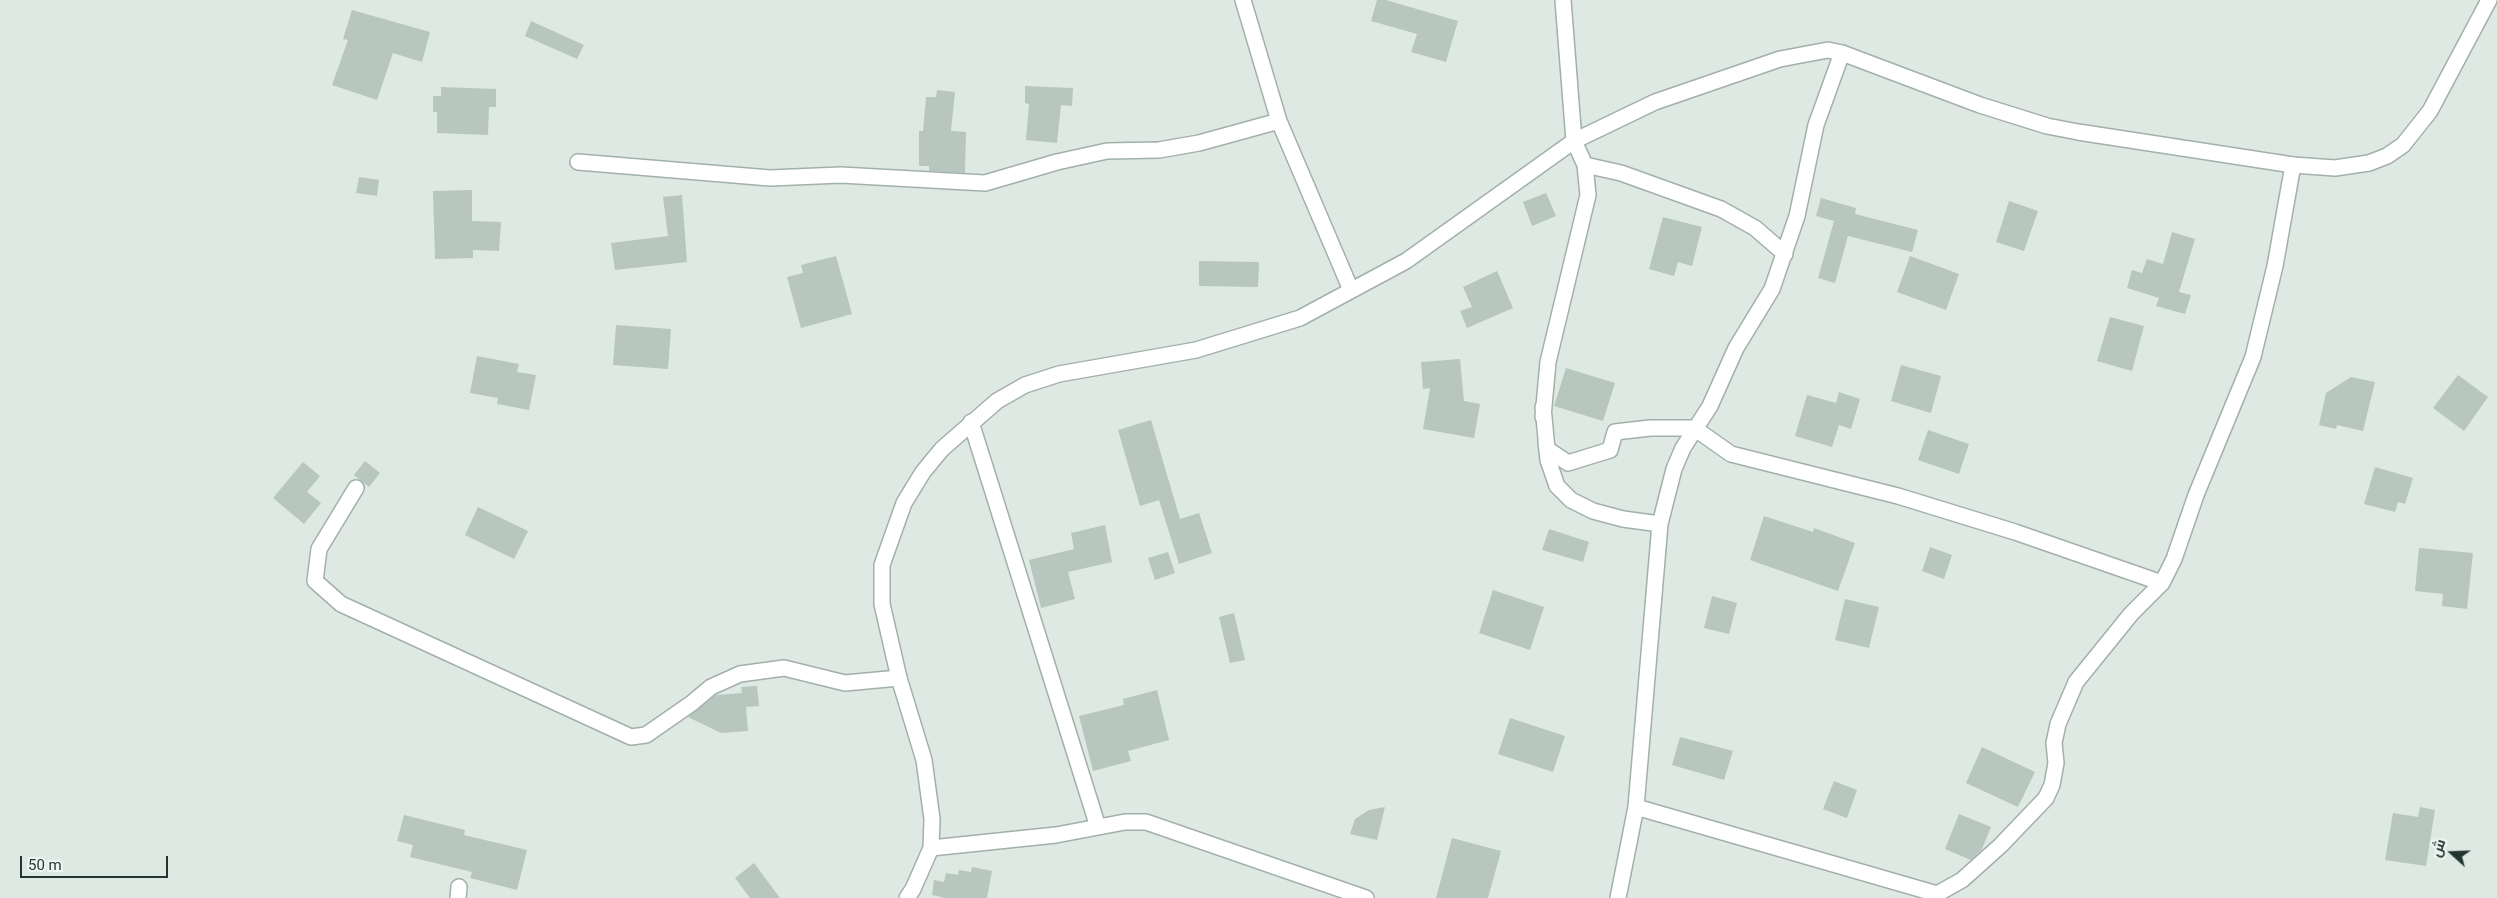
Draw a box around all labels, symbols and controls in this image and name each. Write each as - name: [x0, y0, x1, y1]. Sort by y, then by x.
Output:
- north arrow: [2427, 828, 2477, 878]
- text: ش: [2427, 837, 2448, 859]
- scale bar: [22, 846, 170, 878]
- text: 50 m: [28, 856, 62, 874]

